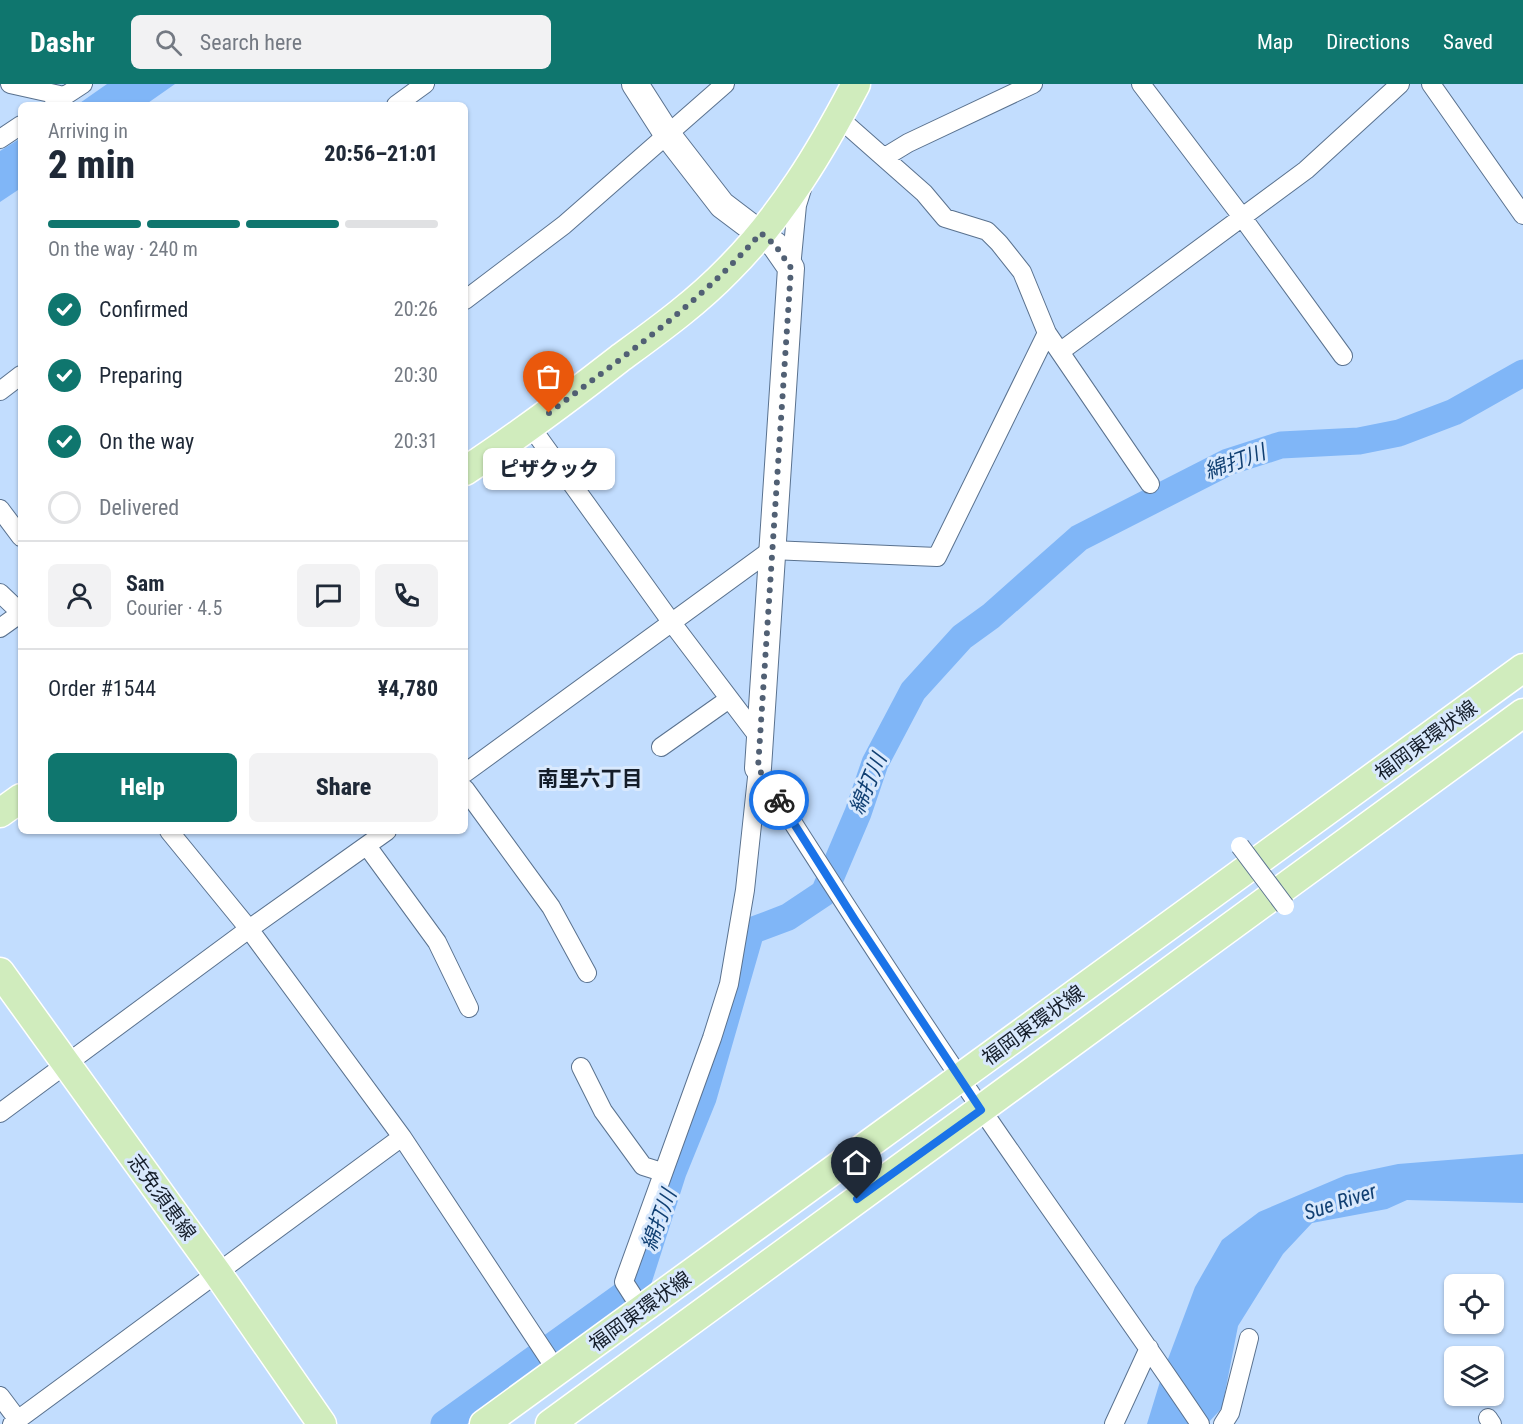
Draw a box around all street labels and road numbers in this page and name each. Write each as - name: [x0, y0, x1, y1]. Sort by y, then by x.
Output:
- street label: 福岡東環状線: [1370, 695, 1482, 785]
- street label: 福岡東環状線: [977, 980, 1089, 1070]
- street label: 志免須恵線: [123, 1149, 201, 1245]
- street label: 福岡東環状線: [584, 1266, 696, 1356]

